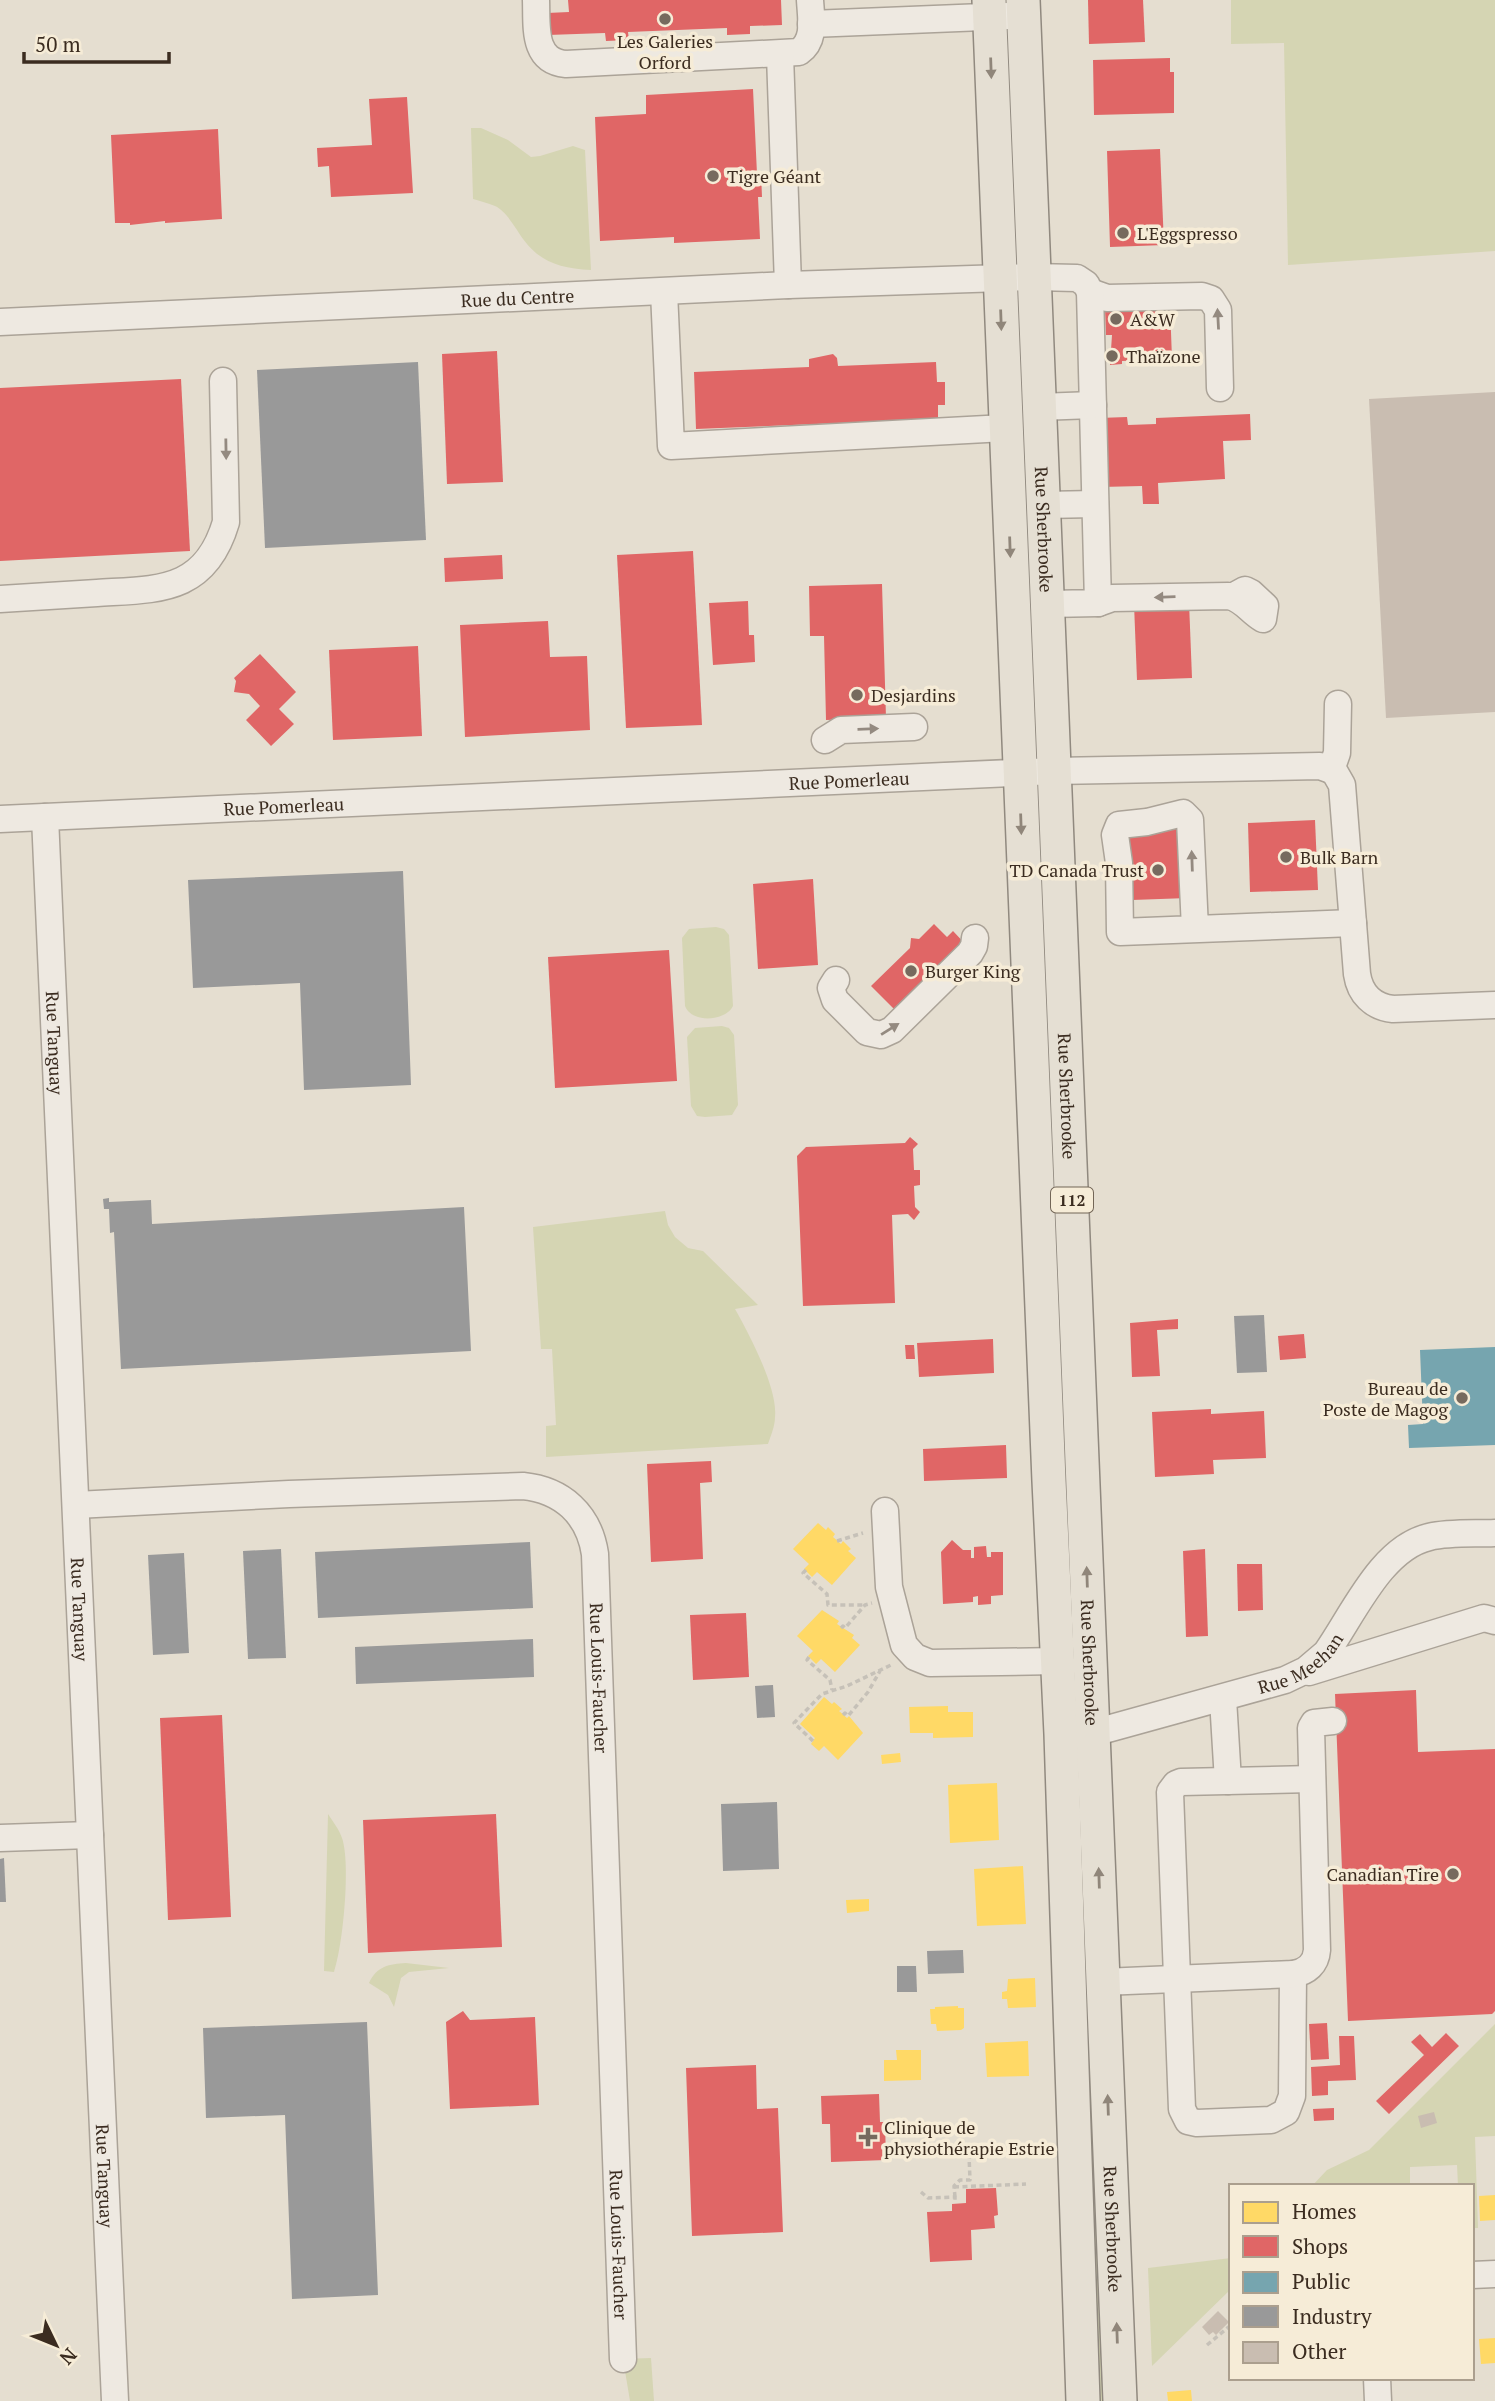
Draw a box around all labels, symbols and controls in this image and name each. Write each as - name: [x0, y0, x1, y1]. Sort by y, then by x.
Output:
- marker: Les Galeries Orford: [657, 11, 673, 27]
- scale bar: [24, 21, 170, 65]
- place label: Les Galeries Orford: [617, 29, 713, 74]
- text: 50 m: [35, 30, 81, 58]
- one-way arrow: [986, 57, 997, 79]
- place label: Tigre Géant: [727, 164, 822, 188]
- marker: Tigre Géant: [705, 168, 721, 184]
- place label: L'Eggspresso: [1137, 221, 1238, 245]
- marker: L'Eggspresso: [1115, 225, 1131, 241]
- street label: Rue du Centre: [460, 283, 575, 312]
- place label: A&W: [1130, 307, 1175, 331]
- one-way arrow: [1212, 308, 1223, 330]
- one-way arrow: [996, 309, 1007, 331]
- marker: A&W: [1108, 311, 1124, 327]
- place label: Thaïzone: [1126, 344, 1200, 368]
- marker: Thaïzone: [1104, 348, 1120, 364]
- one-way arrow: [220, 438, 231, 460]
- street label: Rue Sherbrooke: [1030, 466, 1059, 593]
- one-way arrow: [1005, 537, 1016, 559]
- one-way arrow: [1154, 591, 1176, 602]
- place label: Desjardins: [871, 683, 956, 707]
- marker: Desjardins: [849, 687, 865, 703]
- one-way arrow: [857, 724, 879, 735]
- street label: Rue Pomerleau: [788, 766, 910, 795]
- street label: Rue Pomerleau: [223, 791, 345, 821]
- one-way arrow: [1016, 813, 1027, 835]
- place label: Bulk Barn: [1300, 845, 1379, 869]
- marker: Bulk Barn: [1278, 849, 1294, 865]
- one-way arrow: [1186, 850, 1197, 872]
- place label: TD Canada Trust: [1010, 858, 1144, 882]
- marker: TD Canada Trust: [1150, 862, 1166, 878]
- place label: Burger King: [925, 959, 1021, 983]
- marker: Burger King: [903, 963, 919, 979]
- street label: Rue Tanguay: [41, 990, 69, 1096]
- one-way arrow: [880, 1022, 900, 1035]
- street label: Rue Sherbrooke: [1053, 1033, 1082, 1160]
- road number: 112: [1051, 1188, 1093, 1212]
- place label: Bureau de Poste de Magog: [1323, 1376, 1449, 1421]
- marker: Bureau de Poste de Magog: [1454, 1390, 1470, 1406]
- street label: Rue Tanguay: [66, 1557, 94, 1662]
- one-way arrow: [1081, 1566, 1092, 1588]
- street label: Rue Sherbrooke: [1076, 1599, 1105, 1726]
- street label: Rue Louis-Faucher: [585, 1602, 614, 1754]
- street label: Rue Meehan: [1255, 1628, 1348, 1699]
- place label: Canadian Tire: [1326, 1862, 1439, 1886]
- marker: Canadian Tire: [1445, 1866, 1461, 1882]
- one-way arrow: [1094, 1867, 1105, 1889]
- one-way arrow: [1103, 2094, 1114, 2116]
- place label: Clinique de physiothérapie Estrie: [884, 2115, 1054, 2160]
- street label: Rue Tanguay: [91, 2123, 119, 2229]
- marker: Clinique de physiothérapie Estrie: [858, 2127, 878, 2147]
- street label: Rue Sherbrooke: [1099, 2166, 1128, 2293]
- street label: Rue Louis-Faucher: [604, 2169, 634, 2320]
- legend: [1229, 2184, 1474, 2380]
- text: Homes: [1292, 2197, 1357, 2225]
- text: Shops: [1292, 2232, 1348, 2260]
- text: Public: [1292, 2267, 1350, 2295]
- text: Industry: [1292, 2302, 1372, 2330]
- north arrow: [21, 2310, 91, 2380]
- one-way arrow: [1112, 2322, 1123, 2344]
- text: Other: [1292, 2337, 1346, 2365]
- text: N: [54, 2343, 83, 2371]

